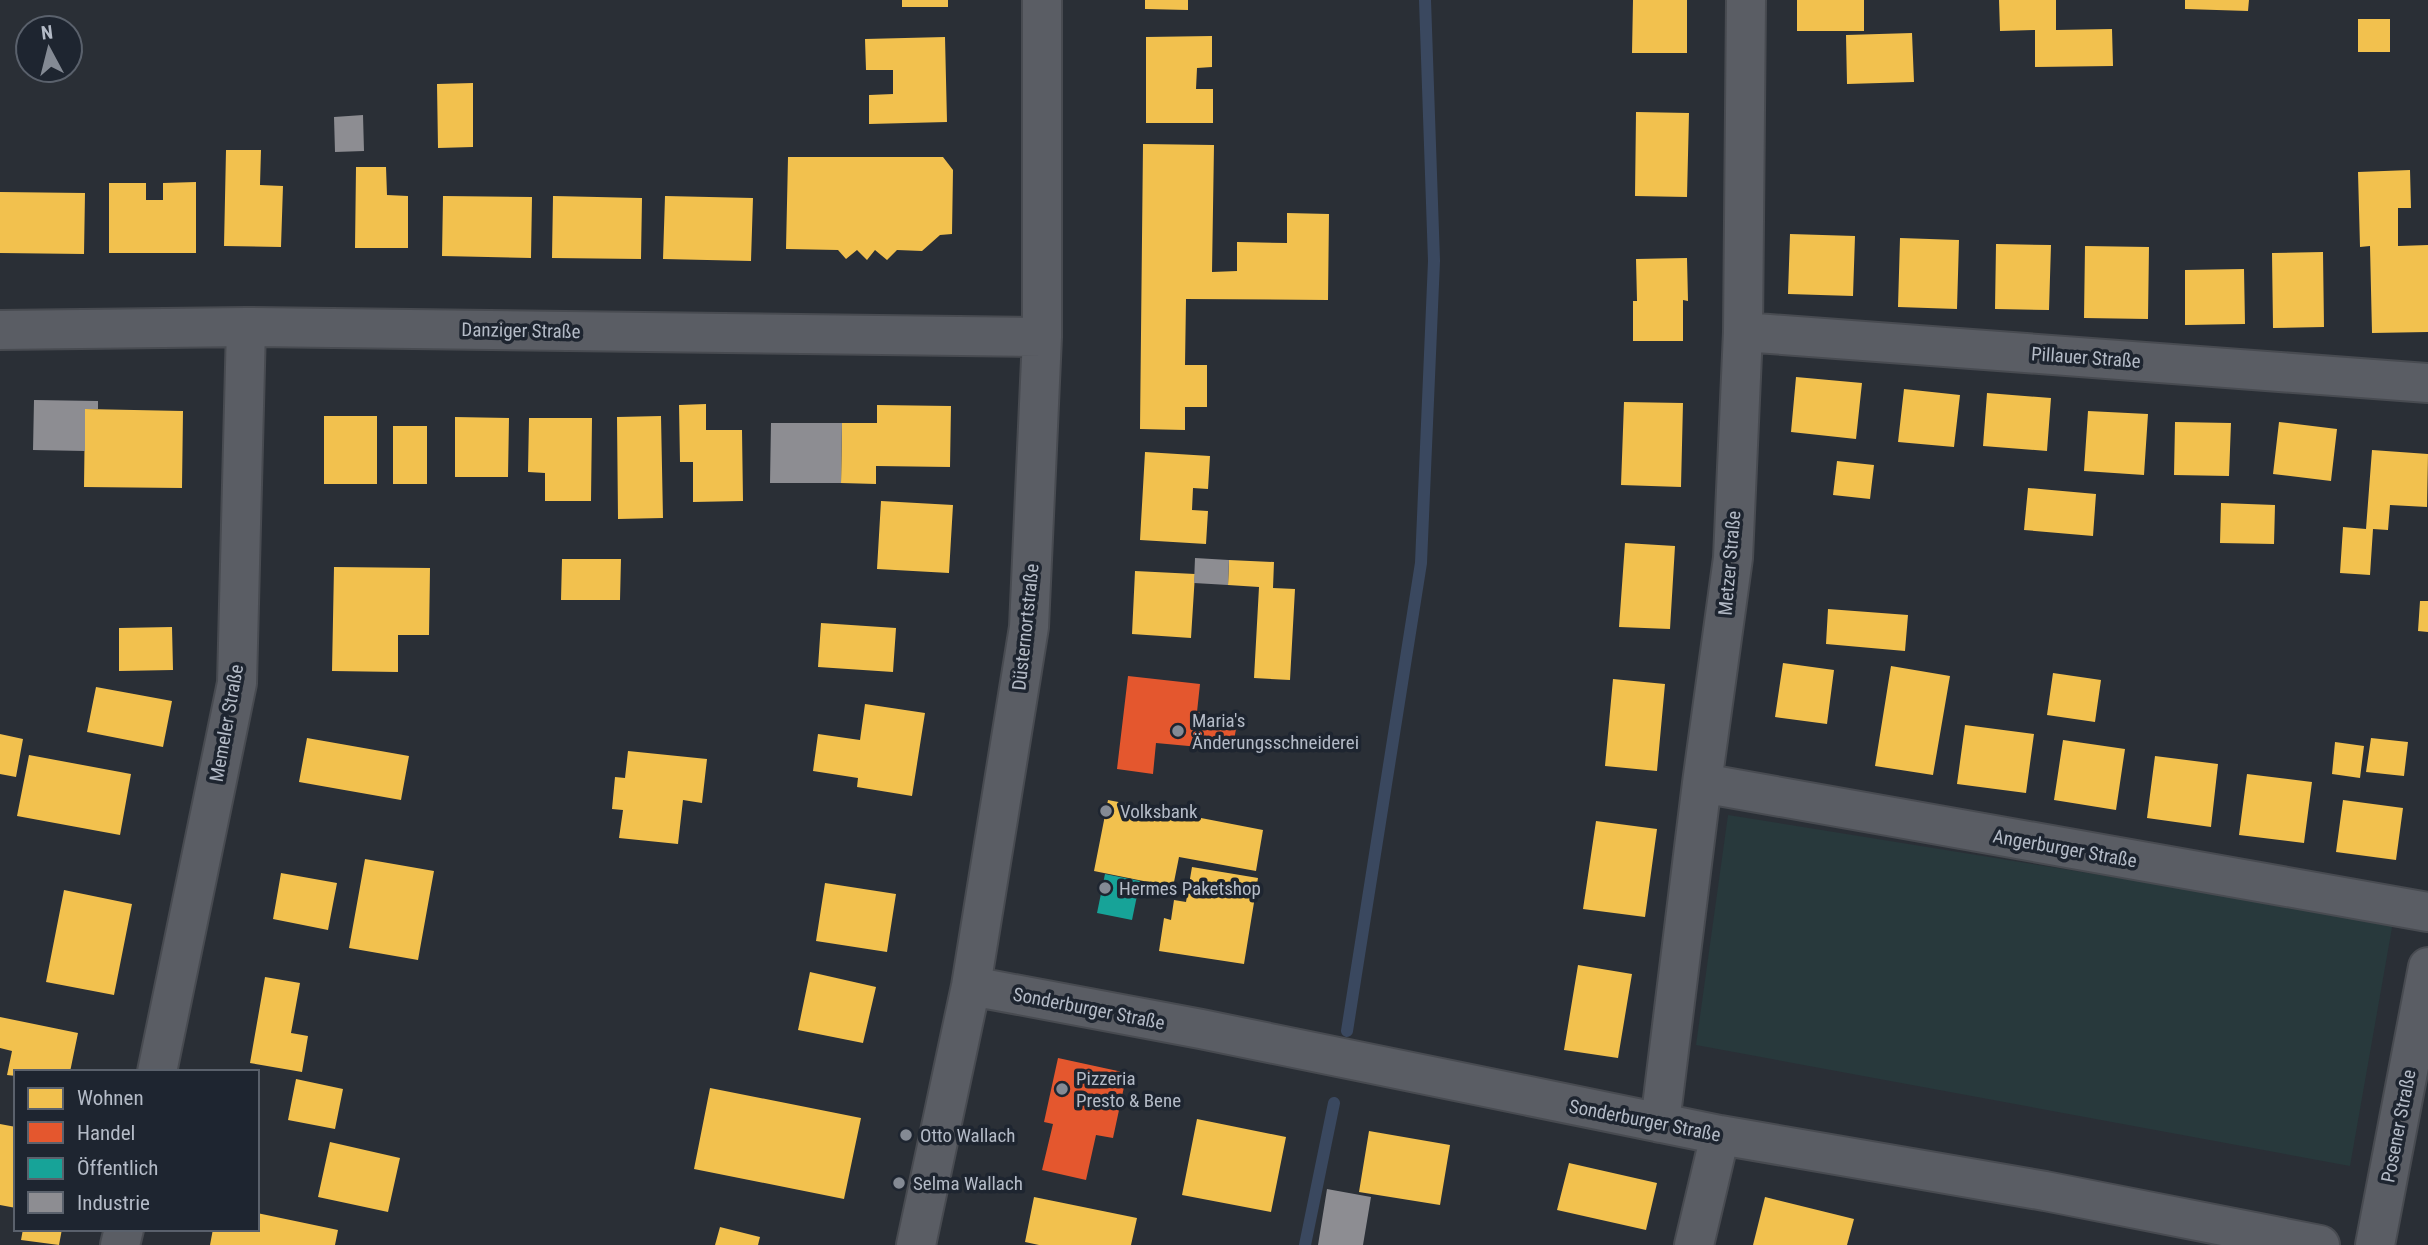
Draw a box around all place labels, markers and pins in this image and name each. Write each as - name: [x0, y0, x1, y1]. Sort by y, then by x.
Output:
- place label: Maria's Änderungsschneiderei: [1192, 709, 1359, 754]
- marker: Maria's Änderungsschneiderei: [1170, 723, 1186, 739]
- place label: Volksbank: [1120, 800, 1198, 823]
- marker: Volksbank: [1098, 803, 1114, 819]
- place label: Hermes Paketshop: [1119, 877, 1261, 900]
- marker: Hermes Paketshop: [1097, 880, 1113, 896]
- place label: Pizzeria Presto & Bene: [1076, 1067, 1181, 1112]
- marker: Pizzeria Presto & Bene: [1054, 1081, 1070, 1097]
- place label: Otto Wallach: [920, 1124, 1015, 1147]
- marker: Otto Wallach: [898, 1127, 914, 1143]
- place label: Selma Wallach: [913, 1172, 1023, 1195]
- marker: Selma Wallach: [891, 1175, 907, 1191]

